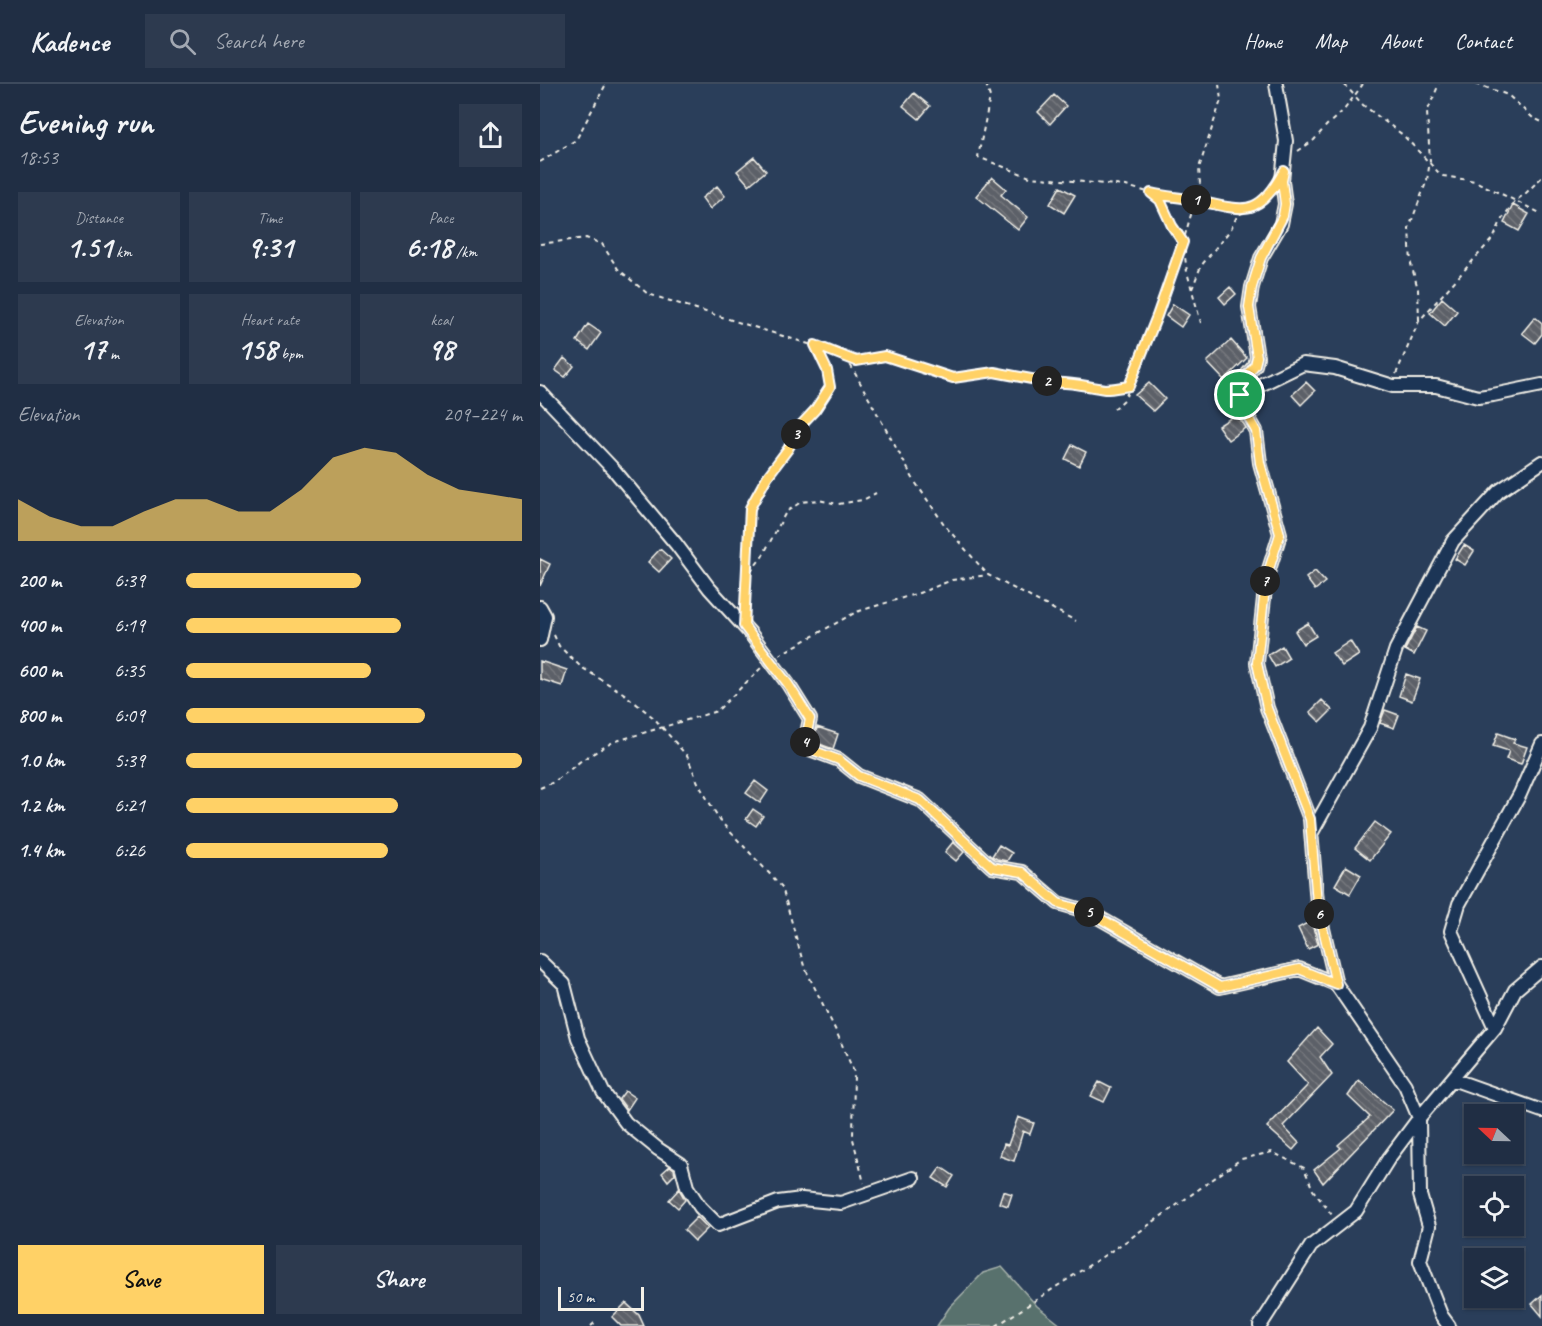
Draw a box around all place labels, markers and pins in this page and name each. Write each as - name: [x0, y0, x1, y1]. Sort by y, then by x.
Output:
- pin: 1: [1181, 185, 1211, 215]
- pin: 2: [1032, 366, 1062, 396]
- pin: [1214, 369, 1265, 420]
- pin: 3: [781, 419, 811, 449]
- pin: 7: [1250, 566, 1280, 596]
- pin: 4: [790, 727, 820, 757]
- pin: 5: [1074, 897, 1104, 927]
- pin: 6: [1304, 899, 1334, 929]

